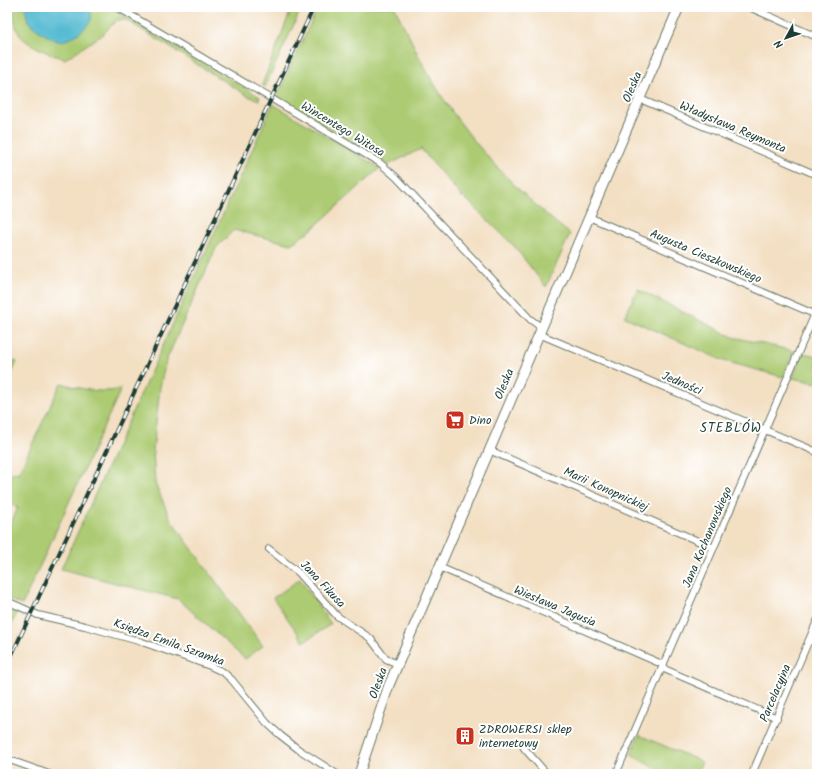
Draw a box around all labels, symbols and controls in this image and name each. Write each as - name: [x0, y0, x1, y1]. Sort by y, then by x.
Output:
- north arrow: [766, 18, 806, 58]
- text: N: [770, 35, 788, 52]
- street label: Oleska: [617, 68, 648, 106]
- street label: Władysława Reymonta: [677, 96, 789, 159]
- street label: Wincentego Witosa: [297, 97, 389, 162]
- street label: Augusta Cieszkowskiego: [647, 224, 765, 289]
- street label: Oleska: [489, 365, 520, 403]
- street label: Jedności: [659, 366, 706, 401]
- supermarket icon: Dino: [444, 409, 466, 431]
- place label: Dino: [469, 411, 491, 430]
- district label: STEBLÓW: [700, 418, 762, 439]
- street label: Marii Konopnickiej: [560, 462, 652, 517]
- street label: Jana Kochanowskiego: [678, 484, 737, 591]
- street label: Jana Fikusa: [295, 556, 350, 613]
- street label: Wiesława Jagusia: [511, 581, 599, 632]
- street label: Księdza Emila Szramka: [111, 614, 227, 672]
- street label: Parcelacyjna: [755, 661, 796, 725]
- street label: Oleska: [364, 665, 393, 701]
- place label: ZDROWERSI sklep internetowy: [479, 720, 572, 753]
- building icon: ZDROWERSI sklep internetowy: [454, 725, 476, 747]

